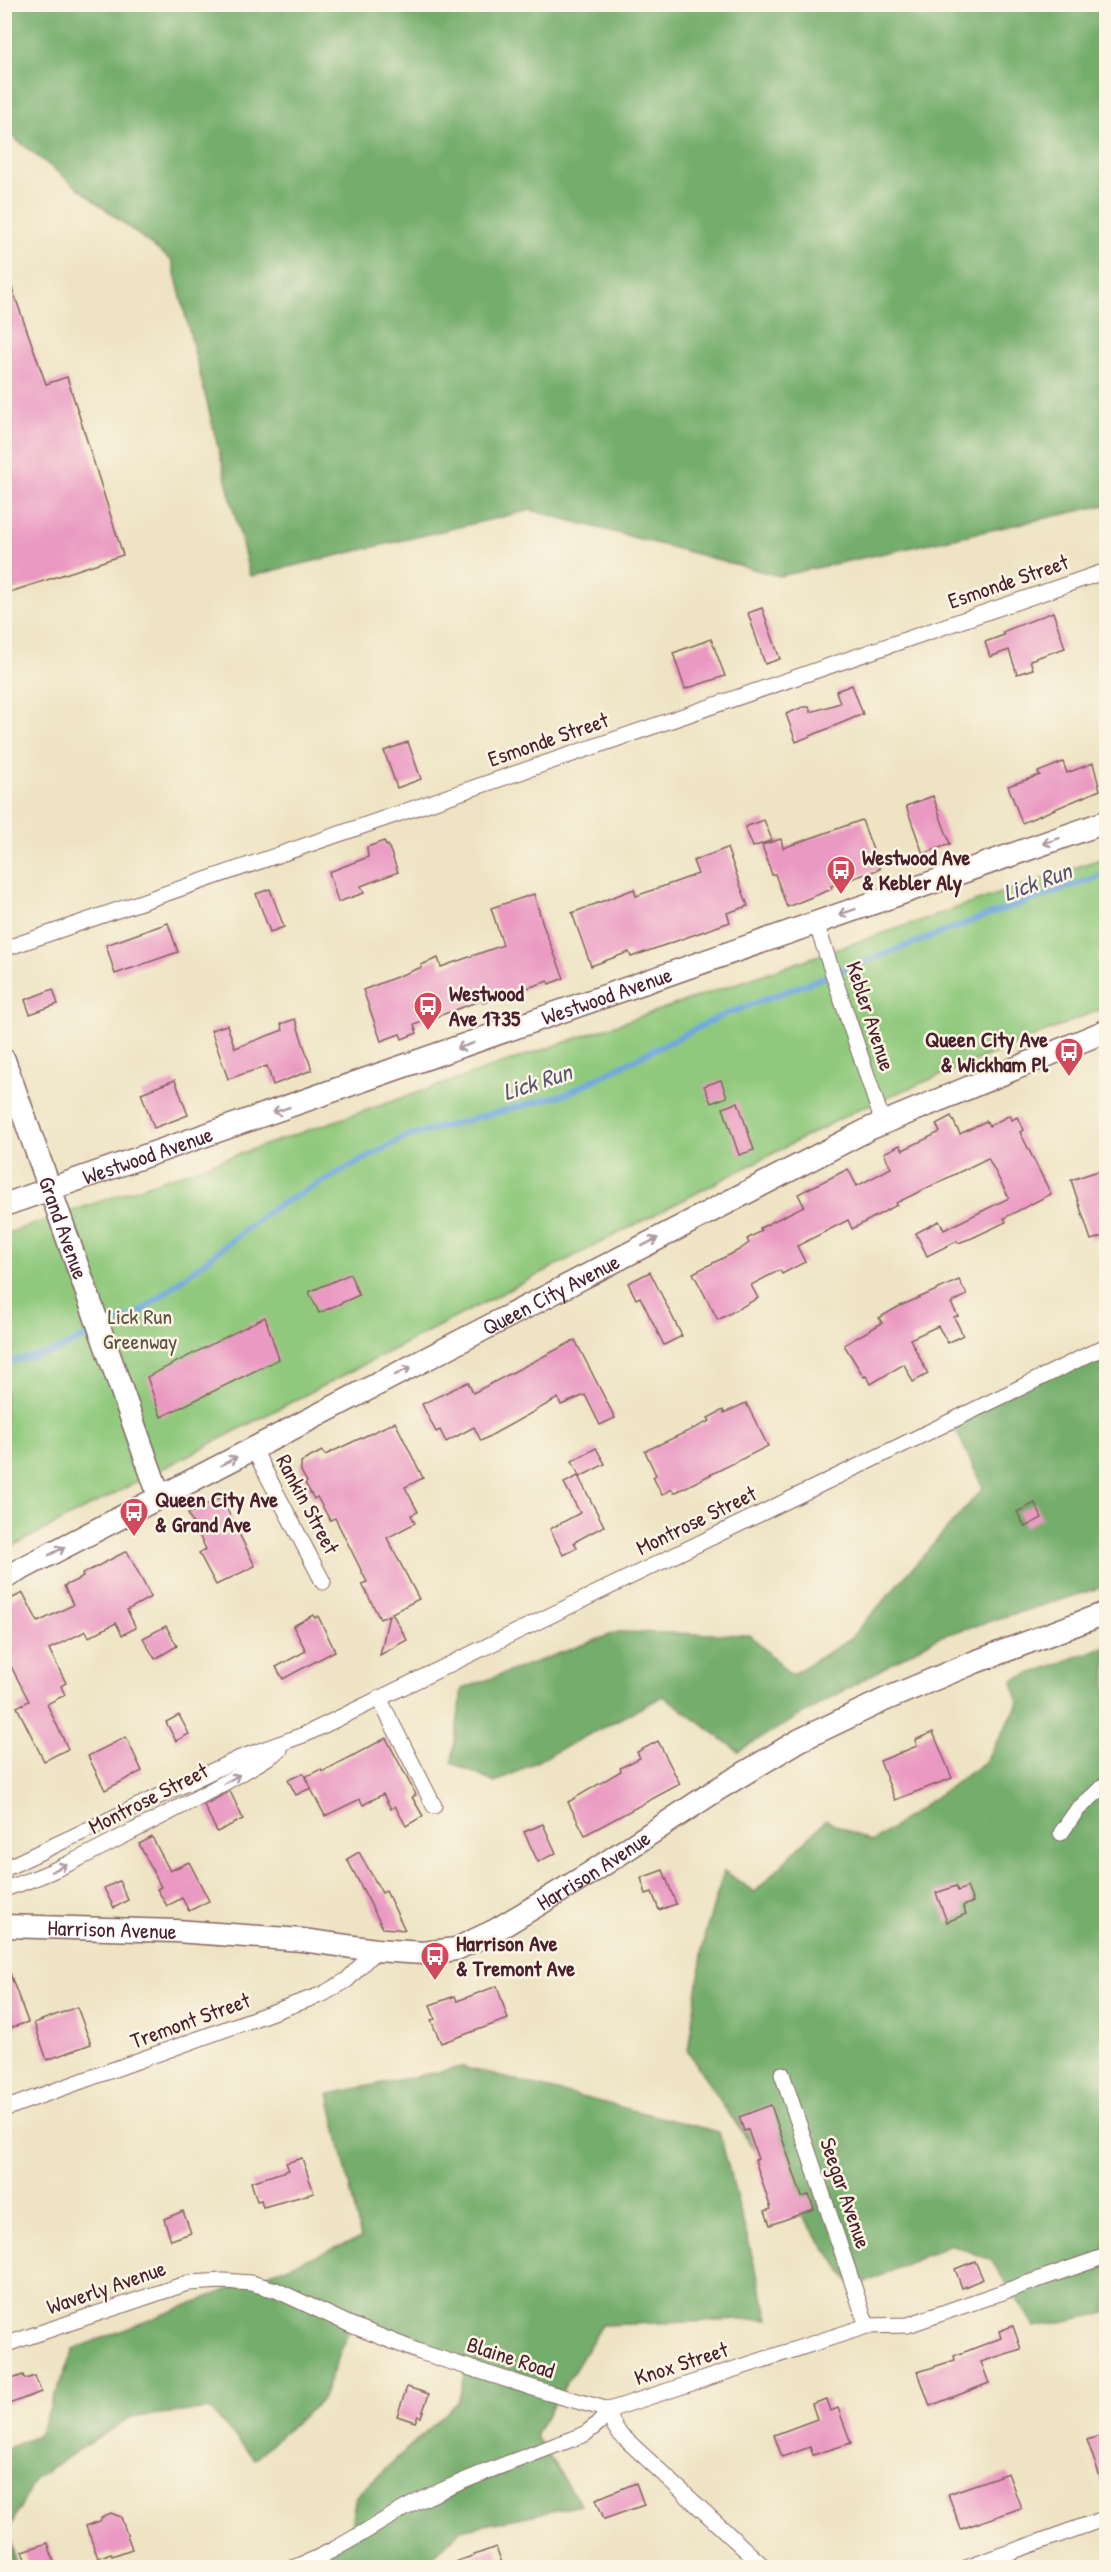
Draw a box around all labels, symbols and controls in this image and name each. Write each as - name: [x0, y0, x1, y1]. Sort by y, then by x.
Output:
- street label: Esmonde Street: [944, 546, 1073, 616]
- street label: Esmonde Street: [484, 704, 613, 774]
- one-way arrow: [1042, 836, 1061, 847]
- place label: Westwood Ave & Kebler Aly: [862, 842, 970, 898]
- water label: Lick Run: [998, 853, 1078, 908]
- bus stop icon: Westwood Ave & Kebler Aly: [825, 854, 857, 896]
- one-way arrow: [838, 908, 857, 919]
- street label: Kebler Avenue: [839, 958, 903, 1075]
- street label: Westwood Avenue: [538, 959, 676, 1032]
- place label: Westwood Ave 1735: [449, 978, 524, 1033]
- bus stop icon: Westwood Ave 1735: [412, 990, 444, 1032]
- place label: Queen City Ave & Wickham Pl: [925, 1024, 1049, 1079]
- bus stop icon: Queen City Ave & Wickham Pl: [1053, 1036, 1085, 1078]
- one-way arrow: [456, 1041, 475, 1052]
- water label: Lick Run: [499, 1054, 577, 1107]
- one-way arrow: [272, 1105, 291, 1116]
- street label: Westwood Avenue: [78, 1119, 217, 1192]
- street label: Grand Avenue: [32, 1172, 96, 1283]
- one-way arrow: [641, 1236, 659, 1248]
- street label: Queen City Avenue: [477, 1246, 625, 1342]
- park label: Lick Run Greenway: [103, 1301, 177, 1356]
- one-way arrow: [393, 1365, 411, 1376]
- street label: Rankin Street: [269, 1449, 347, 1559]
- one-way arrow: [220, 1454, 238, 1466]
- street label: Montrose Street: [631, 1478, 762, 1562]
- place label: Queen City Ave & Grand Ave: [155, 1484, 278, 1539]
- bus stop icon: Queen City Ave & Grand Ave: [118, 1496, 150, 1538]
- one-way arrow: [47, 1545, 65, 1556]
- street label: Montrose Street: [83, 1755, 213, 1841]
- one-way arrow: [223, 1772, 240, 1784]
- street label: Harrison Avenue: [531, 1823, 656, 1917]
- one-way arrow: [49, 1861, 67, 1873]
- street label: Harrison Avenue: [47, 1912, 177, 1946]
- place label: Harrison Ave & Tremont Ave: [456, 1928, 575, 1983]
- bus stop icon: Harrison Ave & Tremont Ave: [419, 1940, 451, 1982]
- street label: Tremont Street: [126, 1984, 254, 2055]
- street label: Seegar Avenue: [813, 2134, 879, 2253]
- street label: Waverly Avenue: [42, 2253, 170, 2321]
- street label: Blaine Road: [463, 2329, 559, 2385]
- street label: Knox Street: [630, 2334, 732, 2392]

